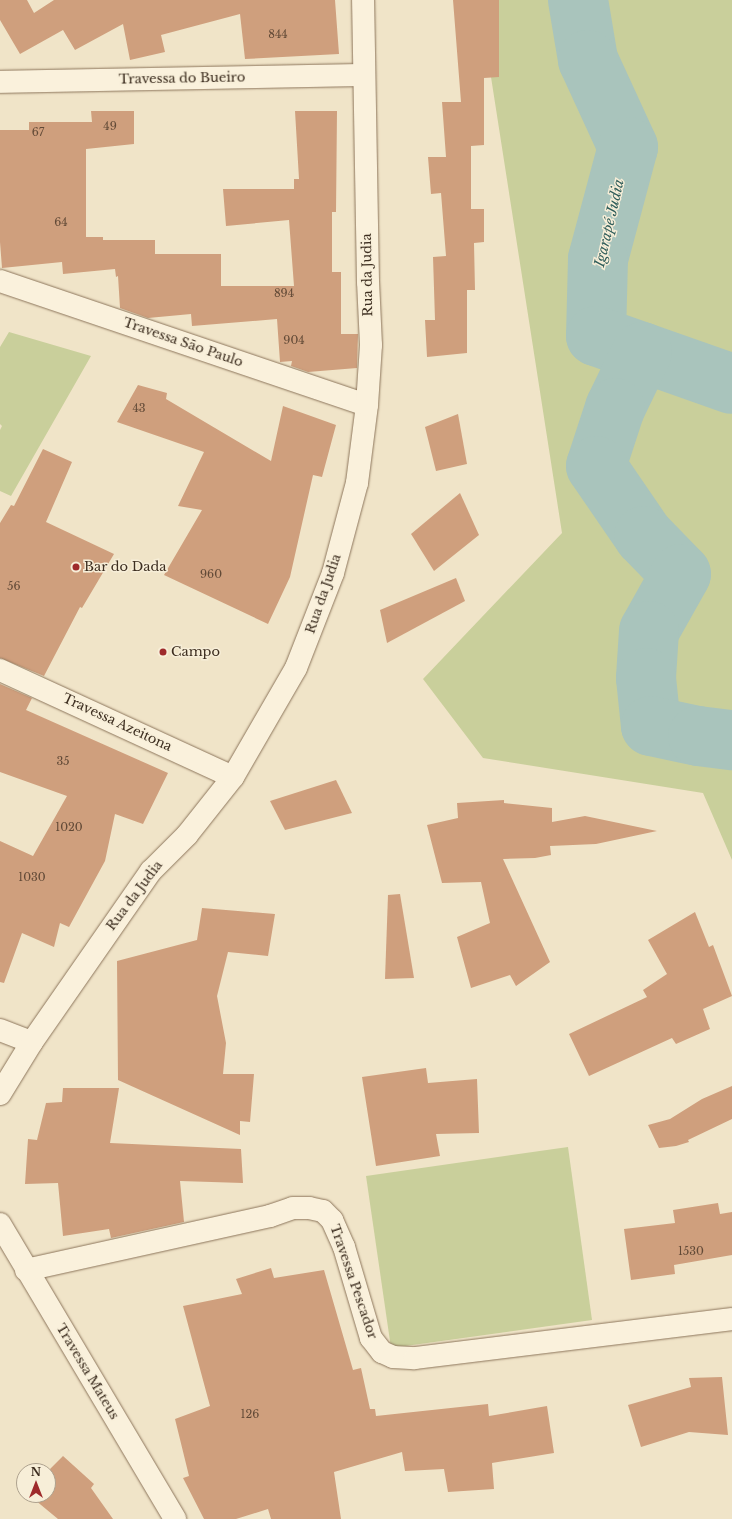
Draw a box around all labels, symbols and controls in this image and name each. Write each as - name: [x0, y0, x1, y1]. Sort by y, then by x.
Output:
- house number: 844: [268, 27, 288, 41]
- street label: Travessa do Bueiro: [119, 70, 245, 88]
- house number: 49: [103, 119, 117, 133]
- house number: 67: [32, 125, 44, 139]
- water label: Igarapé Judia: [591, 177, 627, 269]
- house number: 64: [54, 215, 68, 229]
- street label: Rua da Judia: [359, 233, 377, 317]
- house number: 894: [274, 286, 294, 300]
- street label: Travessa São Paulo: [121, 315, 245, 371]
- house number: 904: [283, 333, 305, 347]
- house number: 43: [132, 401, 146, 415]
- street label: Rua da Judia: [303, 552, 345, 636]
- place label: Bar do Dada: [84, 559, 167, 575]
- marker: Bar do Dada: [71, 562, 81, 572]
- house number: 960: [200, 567, 222, 581]
- house number: 56: [7, 579, 21, 593]
- place label: Campo: [171, 644, 220, 660]
- marker: Campo: [158, 647, 168, 657]
- street label: Travessa Azeitona: [60, 691, 174, 755]
- house number: 35: [56, 754, 70, 768]
- house number: 1020: [55, 820, 83, 834]
- street label: Rua da Judia: [104, 858, 166, 934]
- house number: 1030: [18, 870, 46, 884]
- street label: Travessa Pescador: [326, 1223, 380, 1341]
- house number: 1530: [678, 1244, 704, 1258]
- street label: Travessa Mateus: [52, 1321, 122, 1423]
- house number: 126: [241, 1407, 259, 1421]
- north arrow: [16, 1463, 56, 1503]
- text: N: [31, 1465, 41, 1479]

